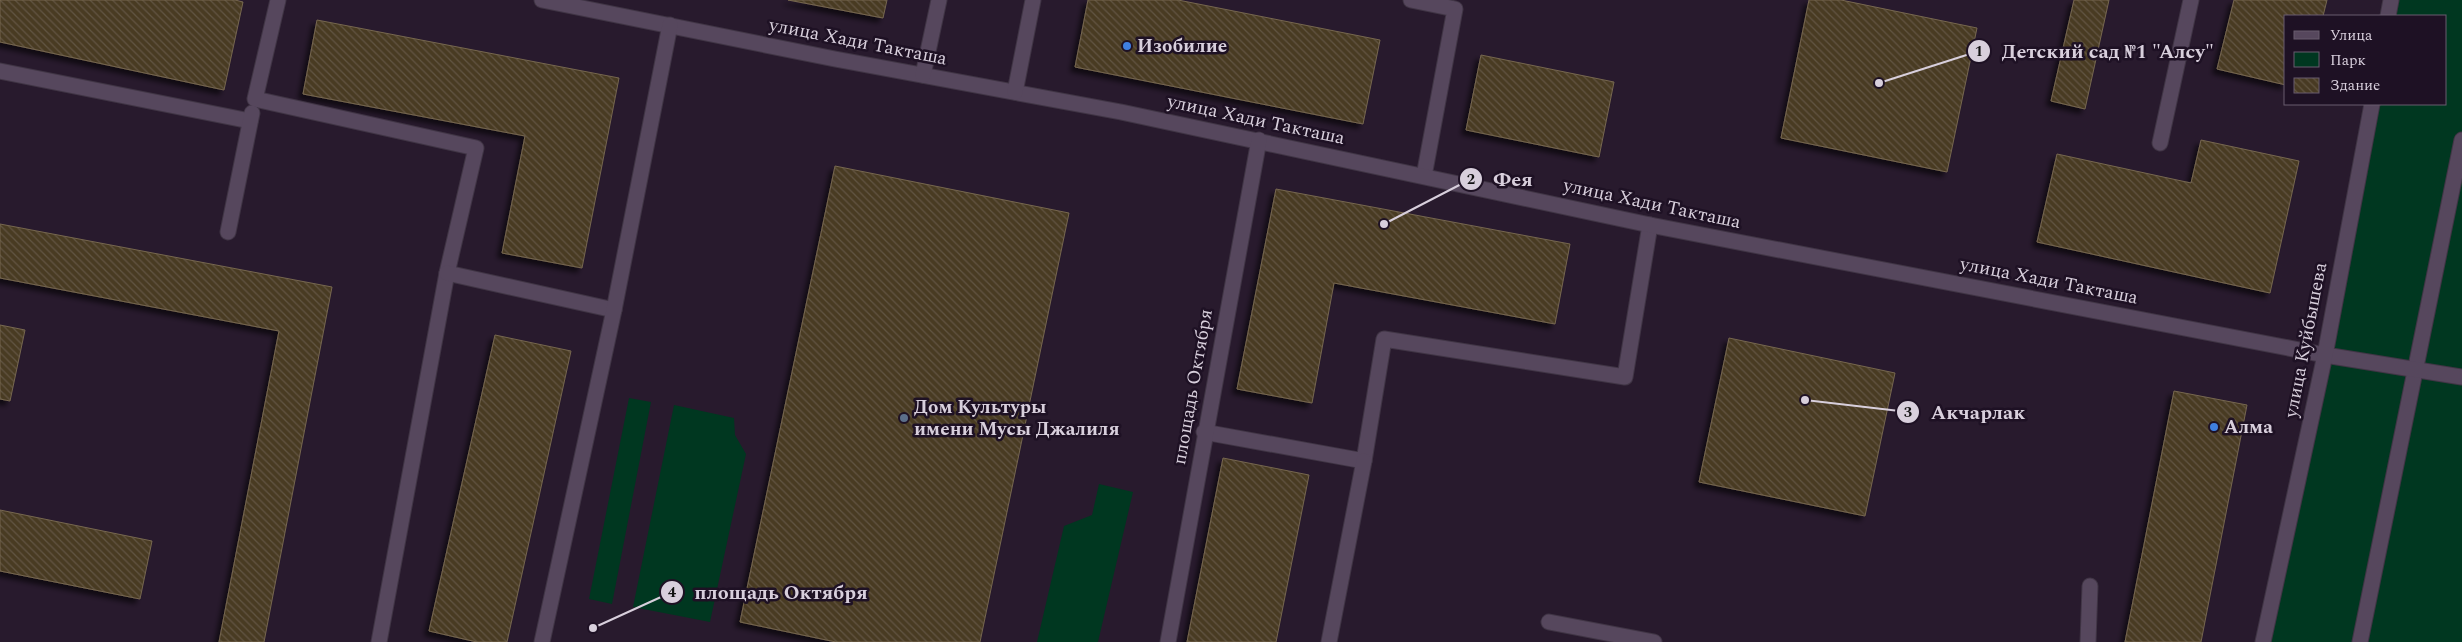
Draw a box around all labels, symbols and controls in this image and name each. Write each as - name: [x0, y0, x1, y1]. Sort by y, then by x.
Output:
- street label: улица Хади Такташа: [765, 10, 950, 74]
- legend: [2284, 15, 2447, 105]
- text: Улица: [2330, 24, 2373, 47]
- place label: Изобилие: [1137, 32, 1227, 61]
- callout: Детский сад №1 "Алсу": [1967, 33, 2224, 68]
- text: Детский сад №1 "Алсу": [2002, 37, 2214, 67]
- marker: Изобилие: [1121, 40, 1133, 52]
- text: 1: [1975, 40, 1983, 63]
- text: Парк: [2330, 49, 2366, 72]
- text: Здание: [2330, 74, 2380, 97]
- street label: улица Хади Такташа: [1164, 87, 1348, 153]
- callout: Фея: [1458, 161, 1543, 196]
- text: Фея: [1493, 165, 1533, 195]
- text: 2: [1467, 168, 1475, 191]
- street label: улица Хади Такташа: [1560, 171, 1744, 237]
- street label: улица Хади Такташа: [1956, 249, 2141, 313]
- street label: улица Куйбышева: [2277, 259, 2335, 421]
- street label: площадь Октября: [1165, 307, 1221, 467]
- place label: Дом Культуры имени Мусы Джалиля: [914, 393, 1120, 444]
- callout: Акчарлак: [1896, 394, 2035, 429]
- text: Акчарлак: [1931, 398, 2025, 428]
- text: 3: [1904, 401, 1912, 424]
- marker: Дом Культуры имени Мусы Джалиля: [898, 412, 910, 424]
- place label: Алма: [2224, 413, 2273, 442]
- marker: Алма: [2208, 421, 2220, 433]
- callout: площадь Октября: [660, 575, 878, 610]
- text: площадь Октября: [694, 578, 868, 608]
- text: 4: [668, 581, 677, 604]

